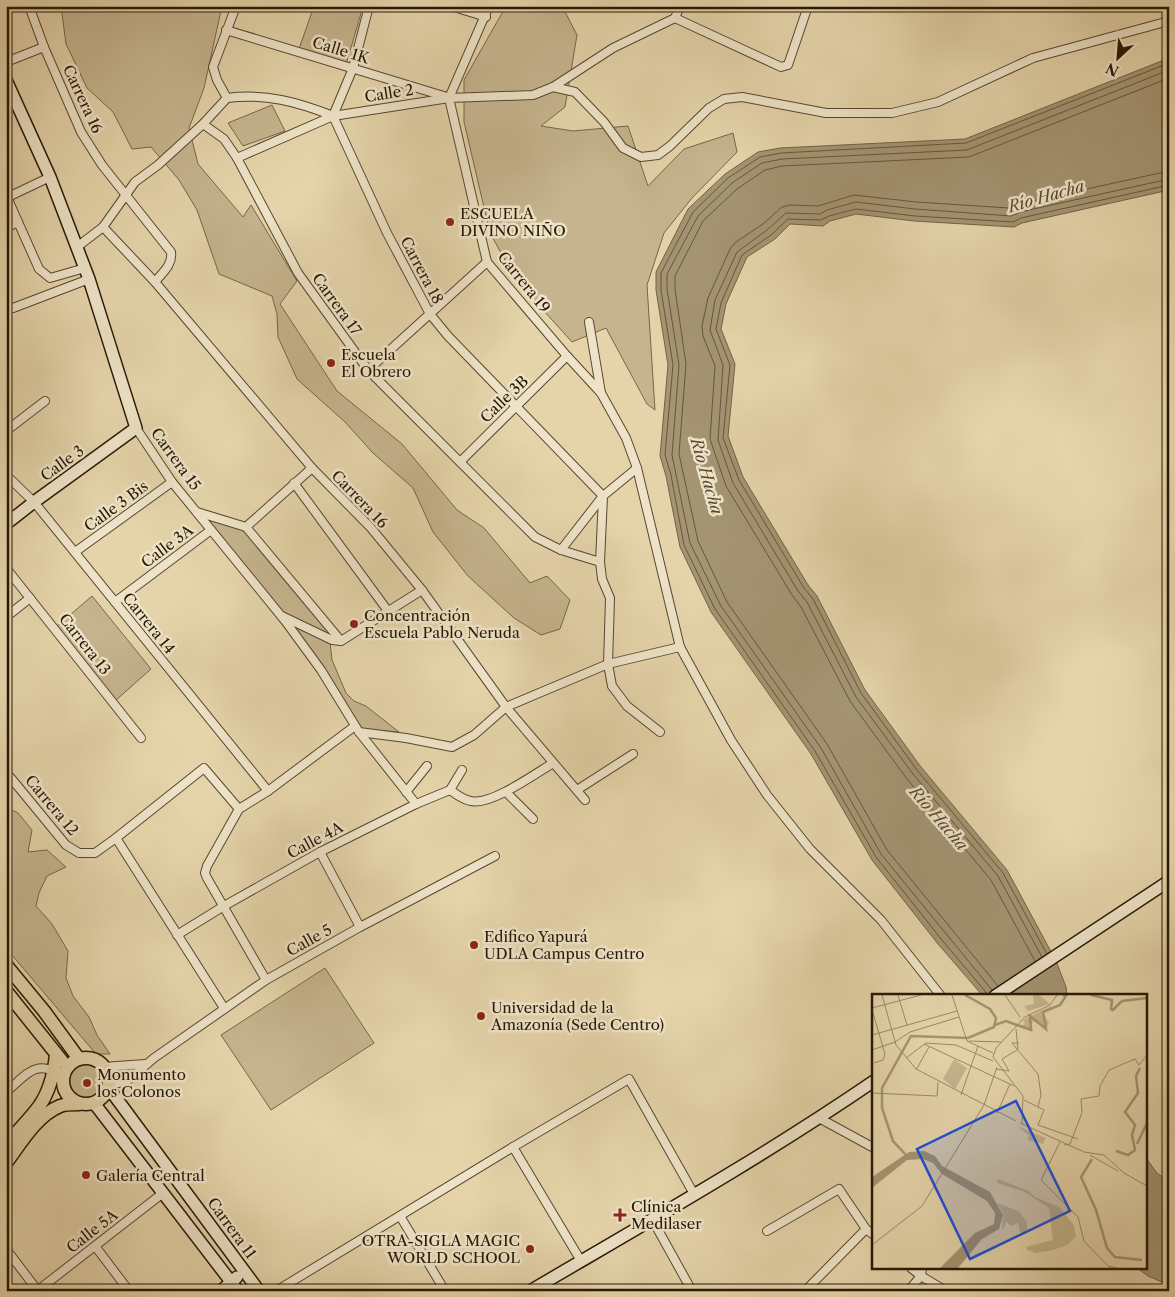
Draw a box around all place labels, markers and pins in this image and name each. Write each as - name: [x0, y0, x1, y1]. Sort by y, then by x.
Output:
- place label: ESCUELA DIVINO NIÑO: [460, 204, 566, 240]
- marker: ESCUELA DIVINO NIÑO: [444, 216, 456, 228]
- place label: Escuela El Obrero: [341, 345, 411, 381]
- marker: Escuela El Obrero: [325, 357, 337, 369]
- place label: Concentración Escuela Pablo Neruda: [364, 606, 520, 642]
- marker: Concentración Escuela Pablo Neruda: [348, 618, 360, 630]
- place label: Edifico Yapurá UDLA Campus Centro: [484, 927, 644, 963]
- marker: Edifico Yapurá UDLA Campus Centro: [468, 939, 480, 951]
- place label: Universidad de la Amazonía (Sede Centro): [490, 998, 664, 1034]
- marker: Universidad de la Amazonía (Sede Centro): [475, 1010, 487, 1022]
- place label: Monumento los Colonos: [97, 1065, 186, 1101]
- marker: Monumento los Colonos: [81, 1077, 93, 1089]
- place label: Galería Central: [96, 1166, 205, 1185]
- marker: Galería Central: [80, 1169, 92, 1181]
- place label: Clínica Medilaser: [631, 1197, 702, 1233]
- marker: Clínica Medilaser: [613, 1208, 627, 1222]
- place label: OTRA-SIGLA MAGIC WORLD SCHOOL: [362, 1231, 520, 1267]
- marker: OTRA-SIGLA MAGIC WORLD SCHOOL: [524, 1243, 536, 1255]

